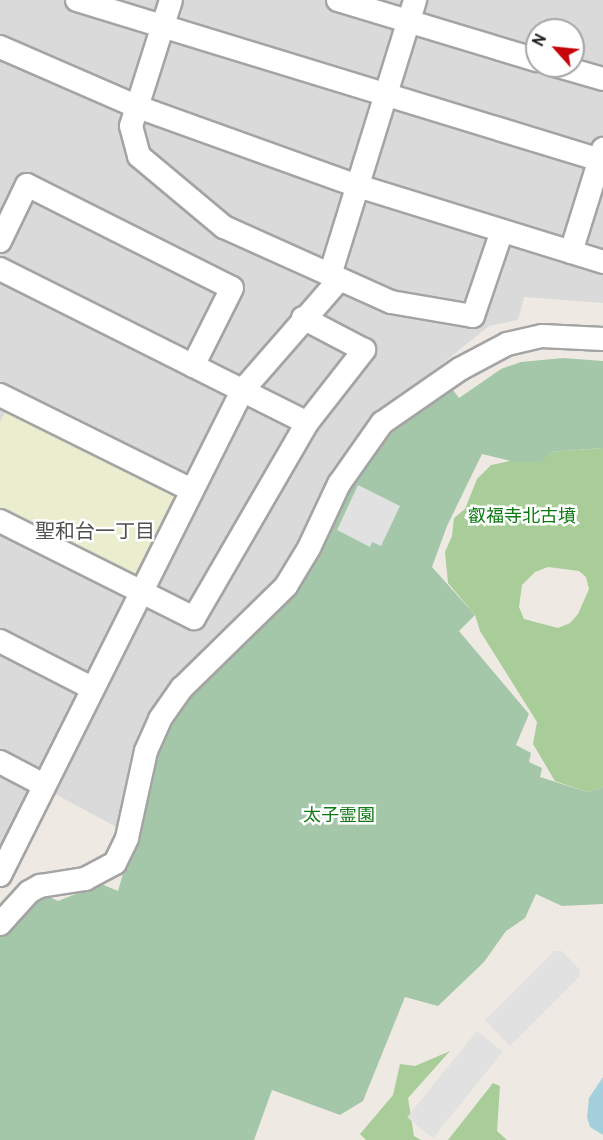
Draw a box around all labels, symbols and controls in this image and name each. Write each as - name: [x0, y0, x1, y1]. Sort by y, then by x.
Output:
- north arrow: [525, 18, 585, 78]
- text: N: [529, 31, 552, 50]
- park label: 叡福寺北古墳: [468, 507, 576, 529]
- district label: 聖和台一丁目: [35, 521, 155, 545]
- park label: 太子霊園: [303, 806, 375, 828]

